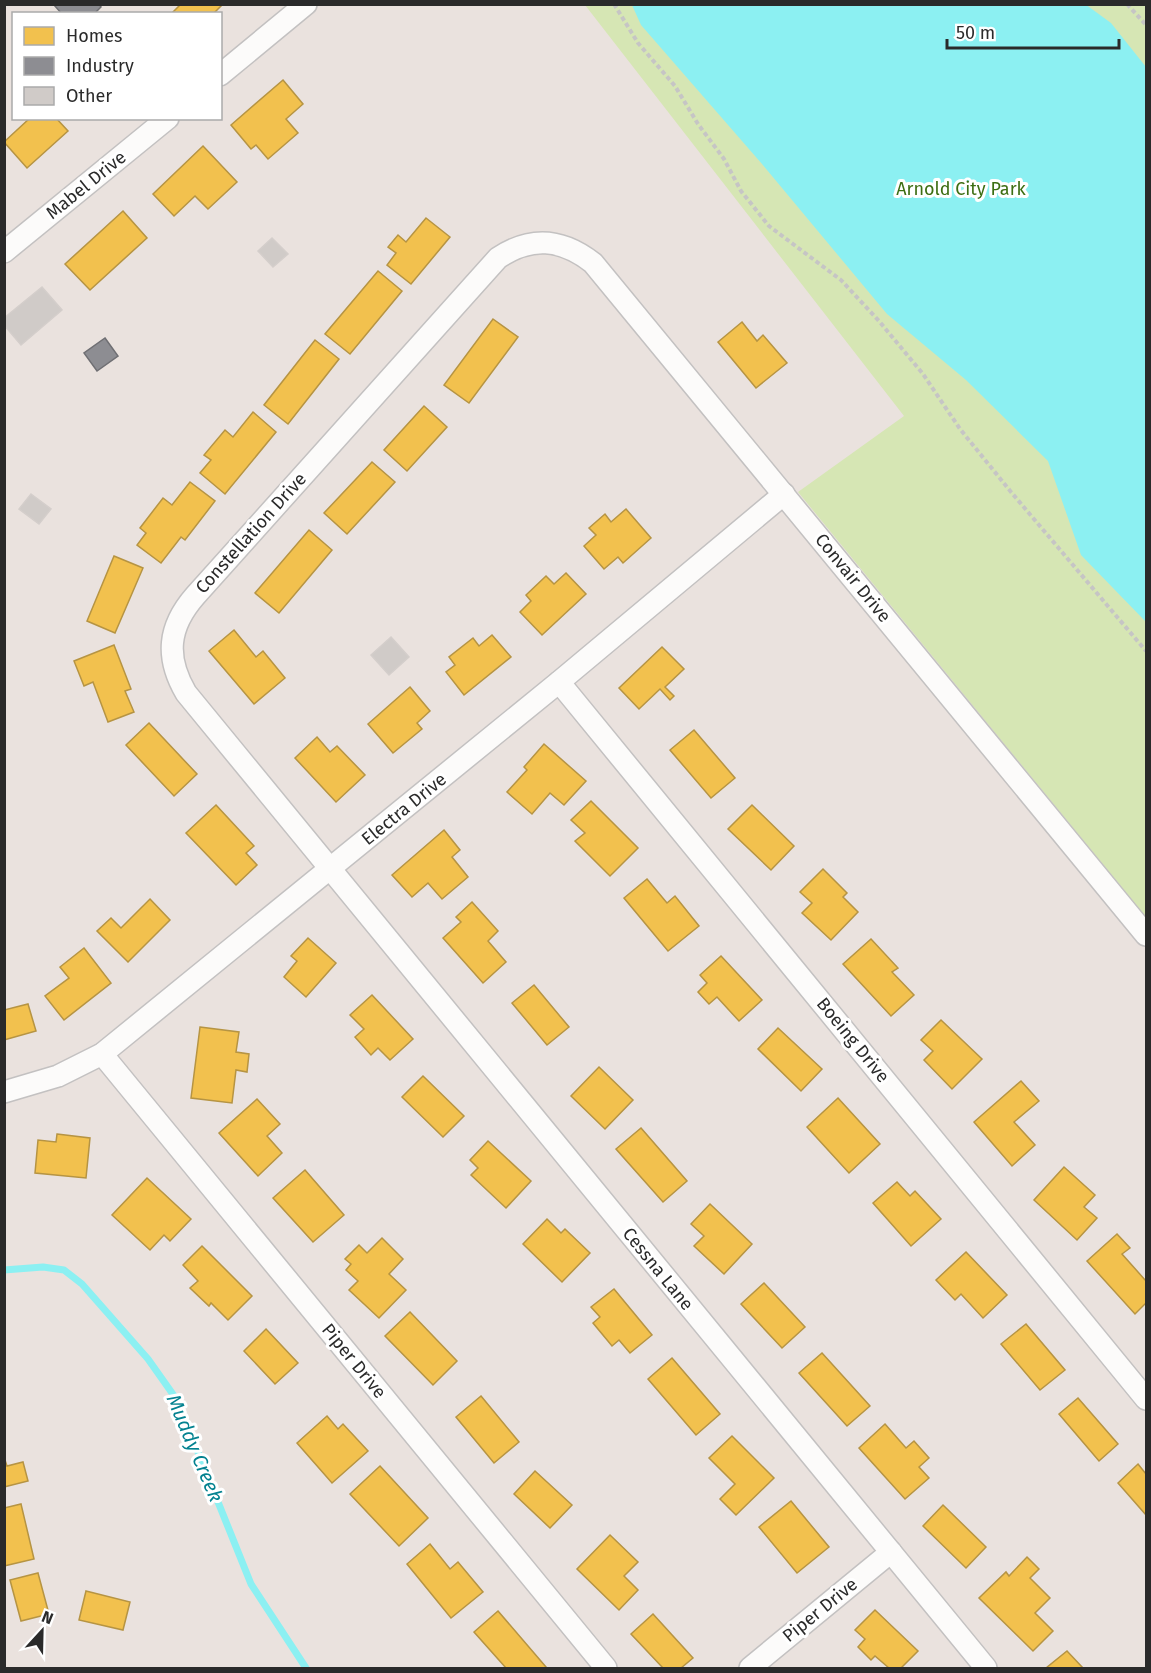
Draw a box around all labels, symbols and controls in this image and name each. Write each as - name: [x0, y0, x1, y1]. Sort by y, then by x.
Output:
- legend: [12, 12, 222, 120]
- scale bar: [947, 12, 1120, 50]
- text: 50 m: [956, 22, 995, 44]
- text: Homes: [66, 25, 122, 47]
- text: Industry: [66, 55, 134, 77]
- text: Other: [66, 85, 112, 107]
- street label: Mabel Drive: [42, 146, 130, 224]
- park label: Arnold City Park: [896, 178, 1027, 200]
- street label: Constellation Drive: [191, 468, 311, 598]
- street label: Convair Drive: [810, 529, 896, 627]
- street label: Electra Drive: [357, 768, 451, 850]
- street label: Boeing Drive: [812, 993, 894, 1087]
- street label: Cessna Lane: [618, 1223, 698, 1315]
- street label: Piper Drive: [317, 1319, 391, 1403]
- water label: Muddy Creek: [162, 1391, 228, 1506]
- street label: Piper Drive: [778, 1573, 862, 1647]
- north arrow: [12, 1601, 72, 1661]
- text: N: [39, 1607, 56, 1628]

